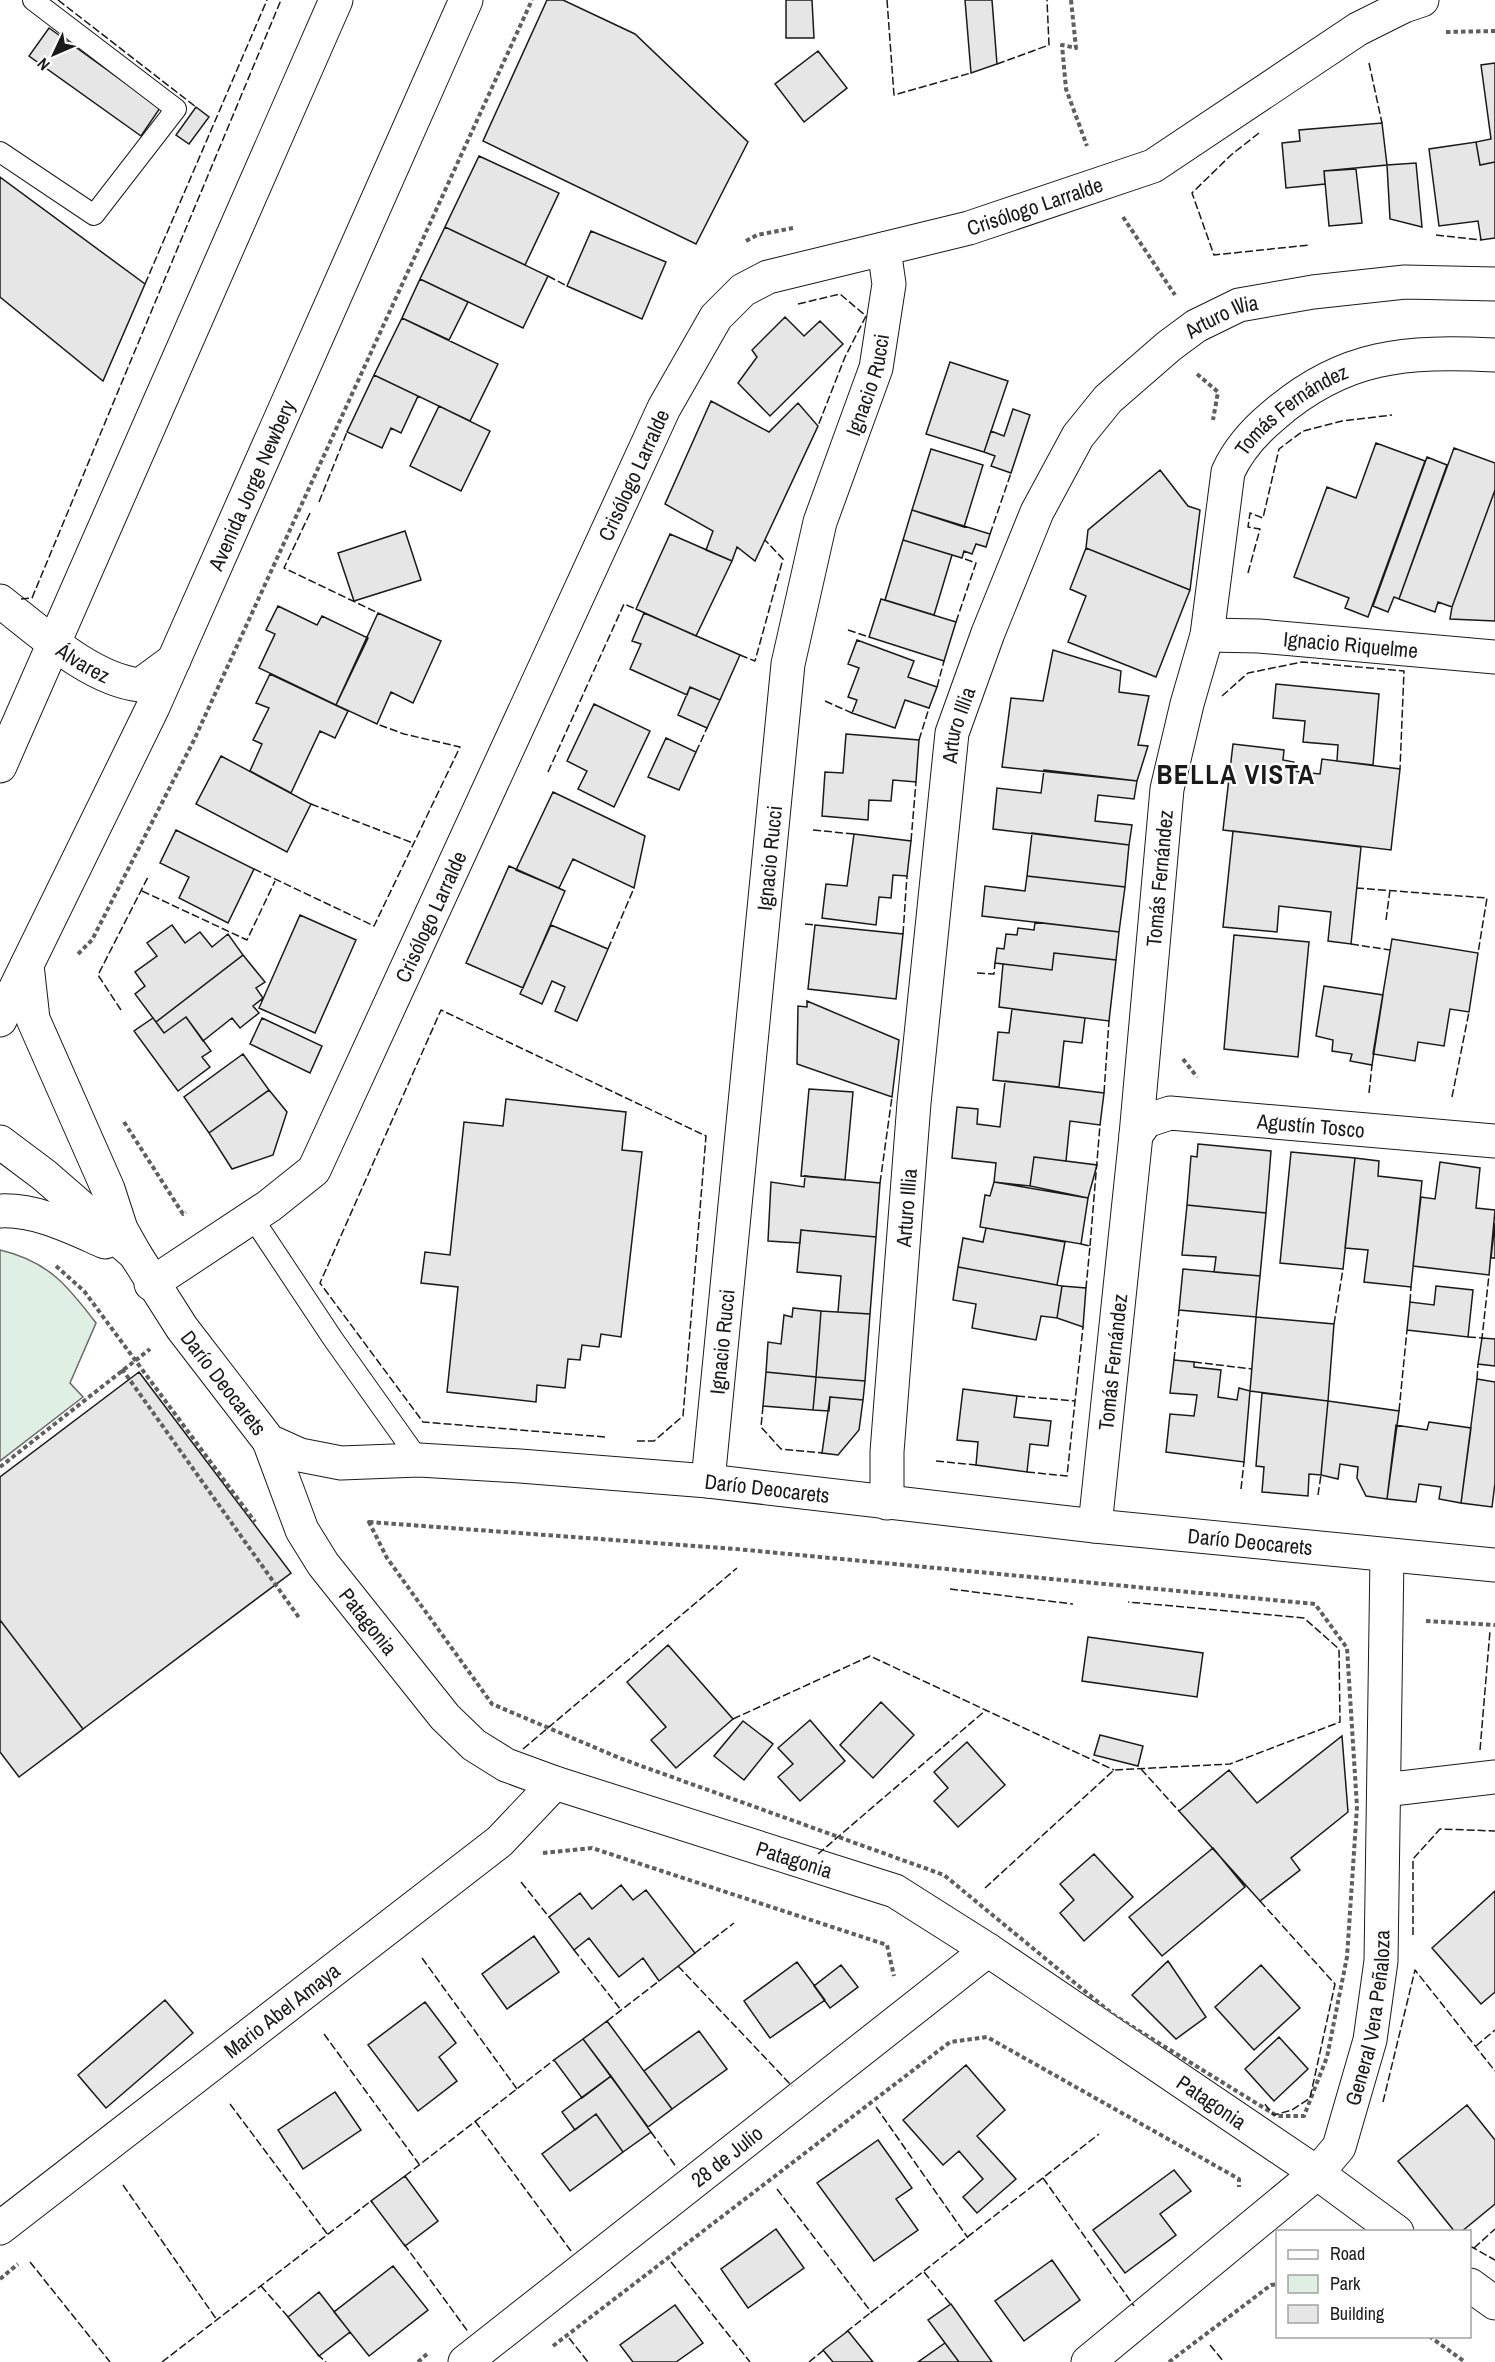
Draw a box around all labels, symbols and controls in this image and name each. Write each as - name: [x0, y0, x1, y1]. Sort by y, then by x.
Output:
- north arrow: [24, 24, 84, 84]
- text: N: [32, 53, 54, 75]
- street label: Crisólogo Larralde: [963, 169, 1106, 242]
- street label: Arturo Illia: [1177, 287, 1261, 345]
- street label: Ignacio Rucci: [838, 332, 896, 440]
- street label: Tomás Fernández: [1227, 356, 1352, 461]
- street label: Avenida Jorge Newbery: [200, 395, 302, 576]
- street label: Crisólogo Larralde: [591, 404, 676, 545]
- street label: Ignacio Riquelme: [1282, 624, 1419, 665]
- street label: Álvarez: [50, 635, 115, 690]
- street label: Arturo Illia: [934, 682, 982, 766]
- district label: BELLA VISTA: [1156, 756, 1316, 792]
- street label: Ignacio Rucci: [749, 804, 789, 912]
- street label: Tomás Fernández: [1138, 808, 1180, 948]
- street label: Crisólogo Larralde: [388, 846, 473, 987]
- street label: Agustín Tosco: [1255, 1106, 1366, 1144]
- street label: Arturo Illia: [888, 1167, 923, 1249]
- street label: Ignacio Rucci: [702, 1288, 741, 1396]
- street label: Tomás Fernández: [1091, 1292, 1134, 1432]
- street label: Darío Deocarets: [174, 1324, 274, 1441]
- street label: Darío Deocarets: [703, 1466, 831, 1510]
- street label: Darío Deocarets: [1186, 1521, 1314, 1562]
- street label: Patagonia: [333, 1581, 405, 1661]
- street label: Patagonia: [753, 1833, 837, 1885]
- street label: General Vera Peñaloza: [1337, 1929, 1396, 2109]
- street label: Mario Abel Amaya: [217, 1956, 346, 2064]
- street label: Patagonia: [1171, 2068, 1253, 2136]
- street label: 28 de Julio: [684, 2118, 769, 2193]
- legend: [1276, 2230, 1471, 2338]
- text: Road: [1330, 2241, 1365, 2266]
- text: Park: [1330, 2271, 1361, 2296]
- text: Building: [1330, 2301, 1385, 2326]

